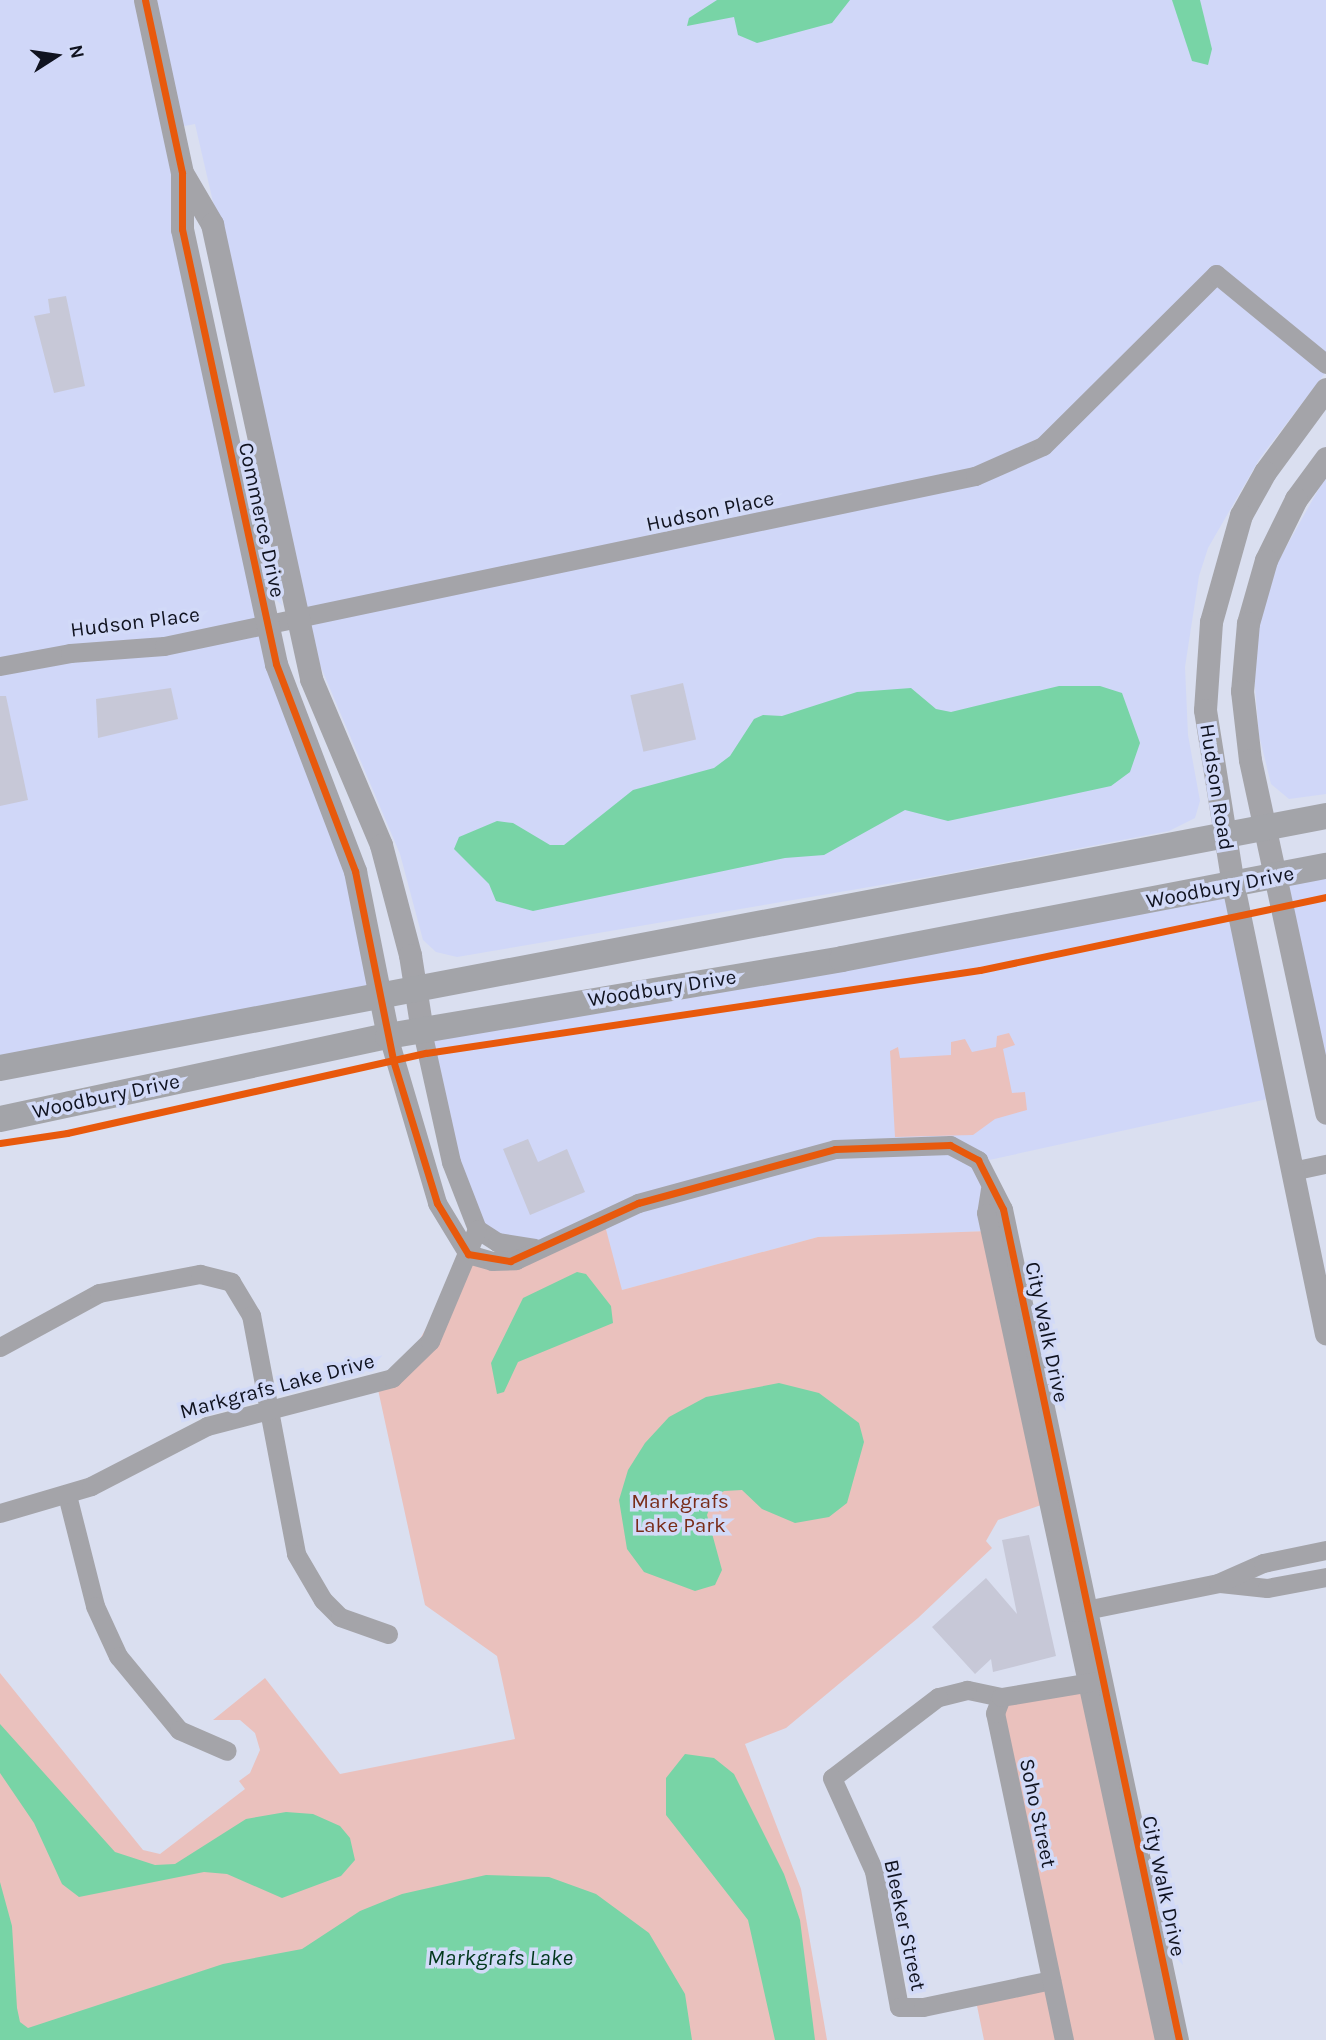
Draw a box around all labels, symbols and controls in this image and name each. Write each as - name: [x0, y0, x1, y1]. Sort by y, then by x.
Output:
- north arrow: [21, 21, 91, 91]
- text: N: [64, 43, 89, 61]
- street label: Commerce Drive: [233, 440, 291, 600]
- street label: Hudson Place: [644, 485, 776, 537]
- street label: Hudson Place: [69, 602, 201, 642]
- street label: Hudson Road: [1195, 722, 1239, 852]
- street label: Woodbury Drive: [1144, 860, 1296, 914]
- street label: Woodbury Drive: [586, 964, 738, 1012]
- street label: Woodbury Drive: [30, 1068, 182, 1124]
- street label: City Walk Drive: [1020, 1259, 1074, 1405]
- street label: Markgrafs Lake Drive: [177, 1348, 377, 1424]
- park label: Markgrafs Lake Park: [631, 1488, 729, 1538]
- street label: Soho Street: [1014, 1756, 1062, 1870]
- street label: City Walk Drive: [1137, 1813, 1191, 1959]
- street label: Bleeker Street: [879, 1857, 931, 1993]
- water label: Markgrafs Lake: [427, 1944, 573, 1972]

